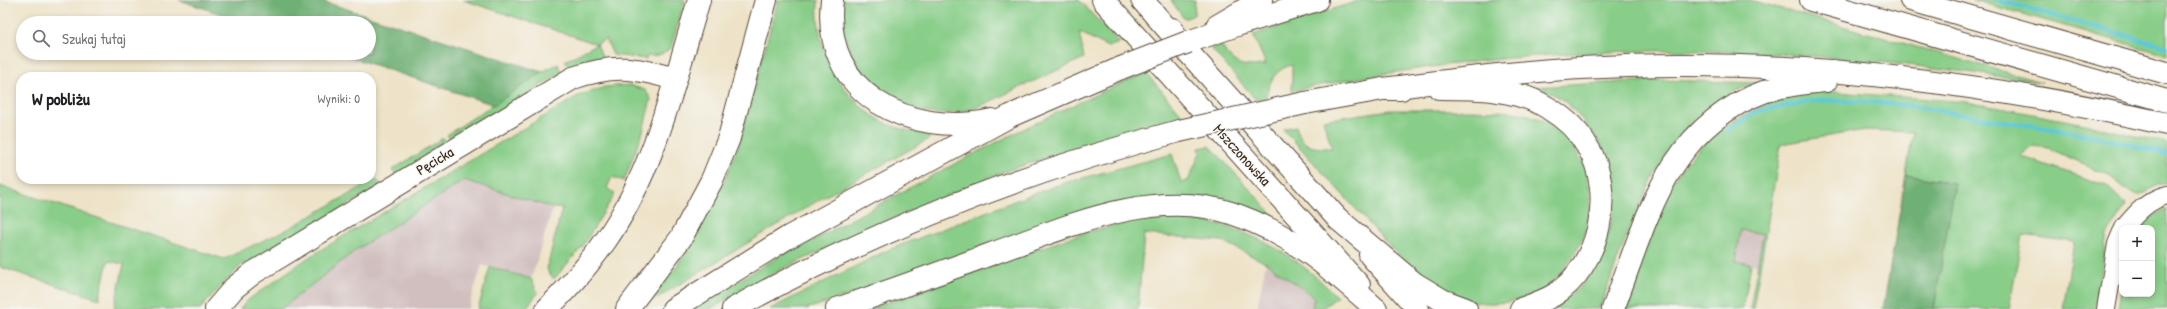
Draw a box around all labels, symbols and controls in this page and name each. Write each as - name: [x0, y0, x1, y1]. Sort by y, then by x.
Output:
- search box: [16, 16, 376, 60]
- icon: search: [30, 27, 52, 49]
- text: Szukaj tutaj: [62, 28, 126, 49]
- text: W pobliżu: [32, 87, 90, 110]
- text: Wyniki: 0: [318, 89, 360, 107]
- street label: Mszczonowska: [1209, 119, 1276, 190]
- street label: Pęcicka: [412, 141, 458, 180]
- map controls: [2119, 225, 2155, 297]
- button: +: [2119, 225, 2155, 261]
- button: −: [2119, 261, 2155, 297]

